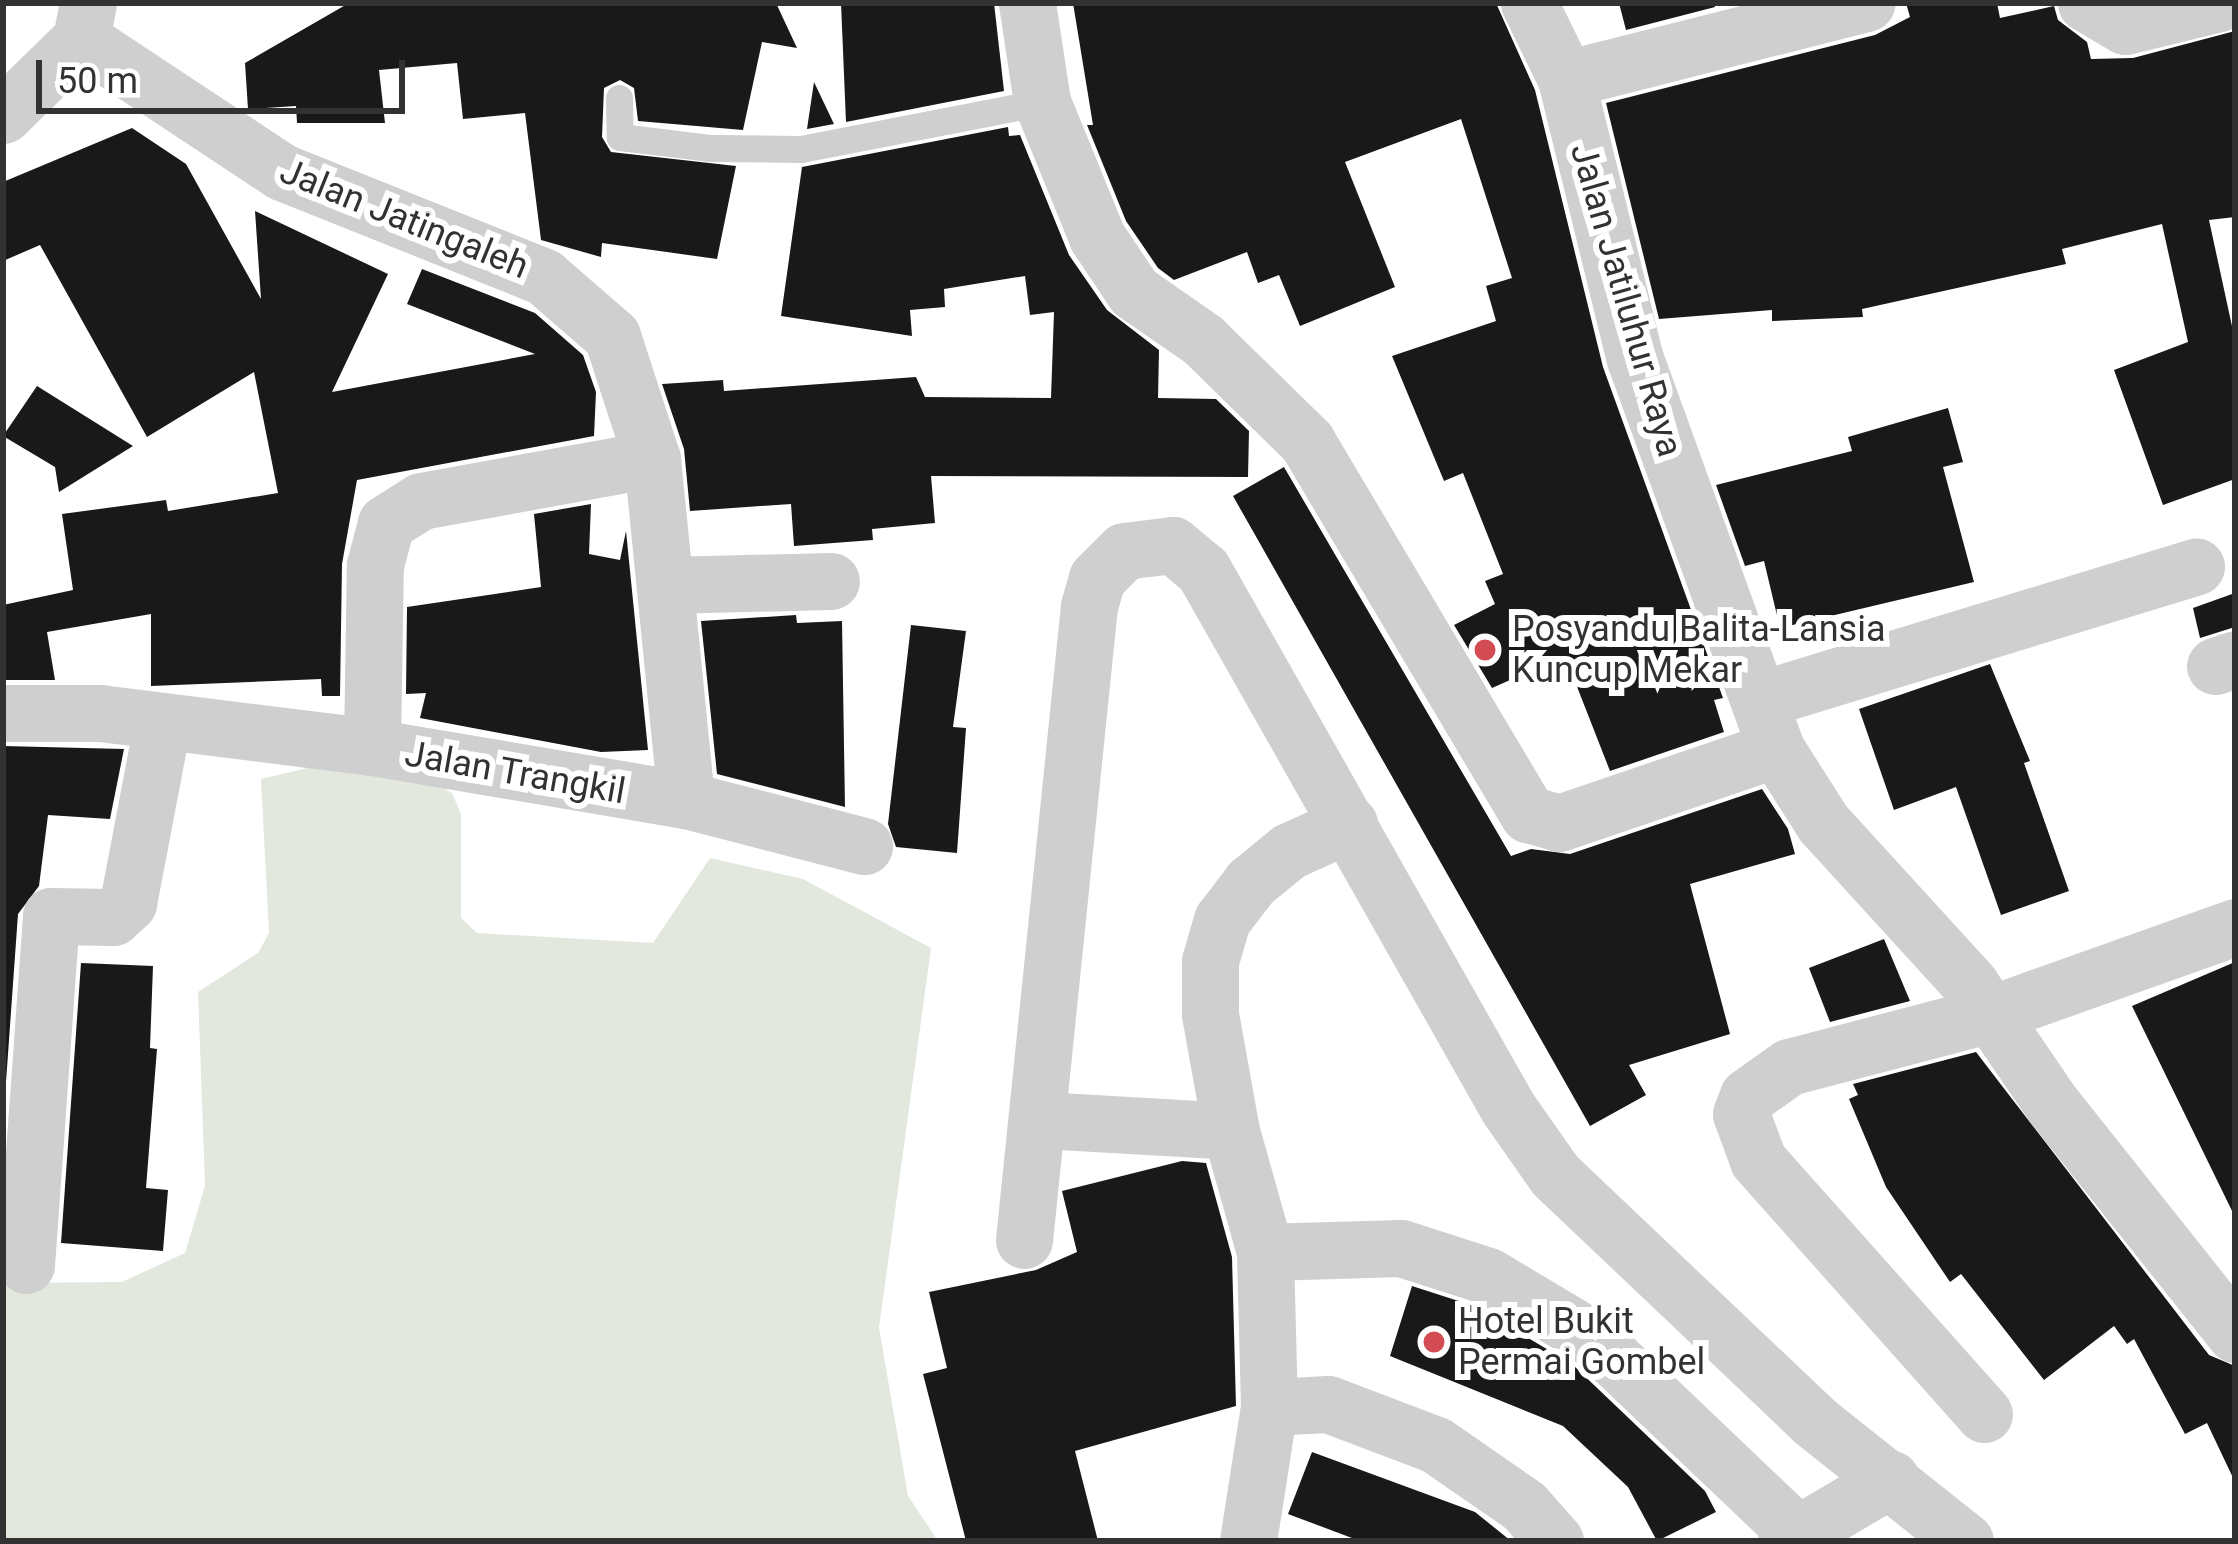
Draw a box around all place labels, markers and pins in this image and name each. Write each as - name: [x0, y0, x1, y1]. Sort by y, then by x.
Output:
- place label: Posyandu Balita-Lansia Kuncup Mekar: [1512, 607, 1886, 692]
- marker: Posyandu Balita-Lansia Kuncup Mekar: [1469, 634, 1501, 666]
- place label: Hotel Bukit Permai Gombel: [1458, 1299, 1705, 1384]
- marker: Hotel Bukit Permai Gombel: [1421, 1329, 1447, 1355]

